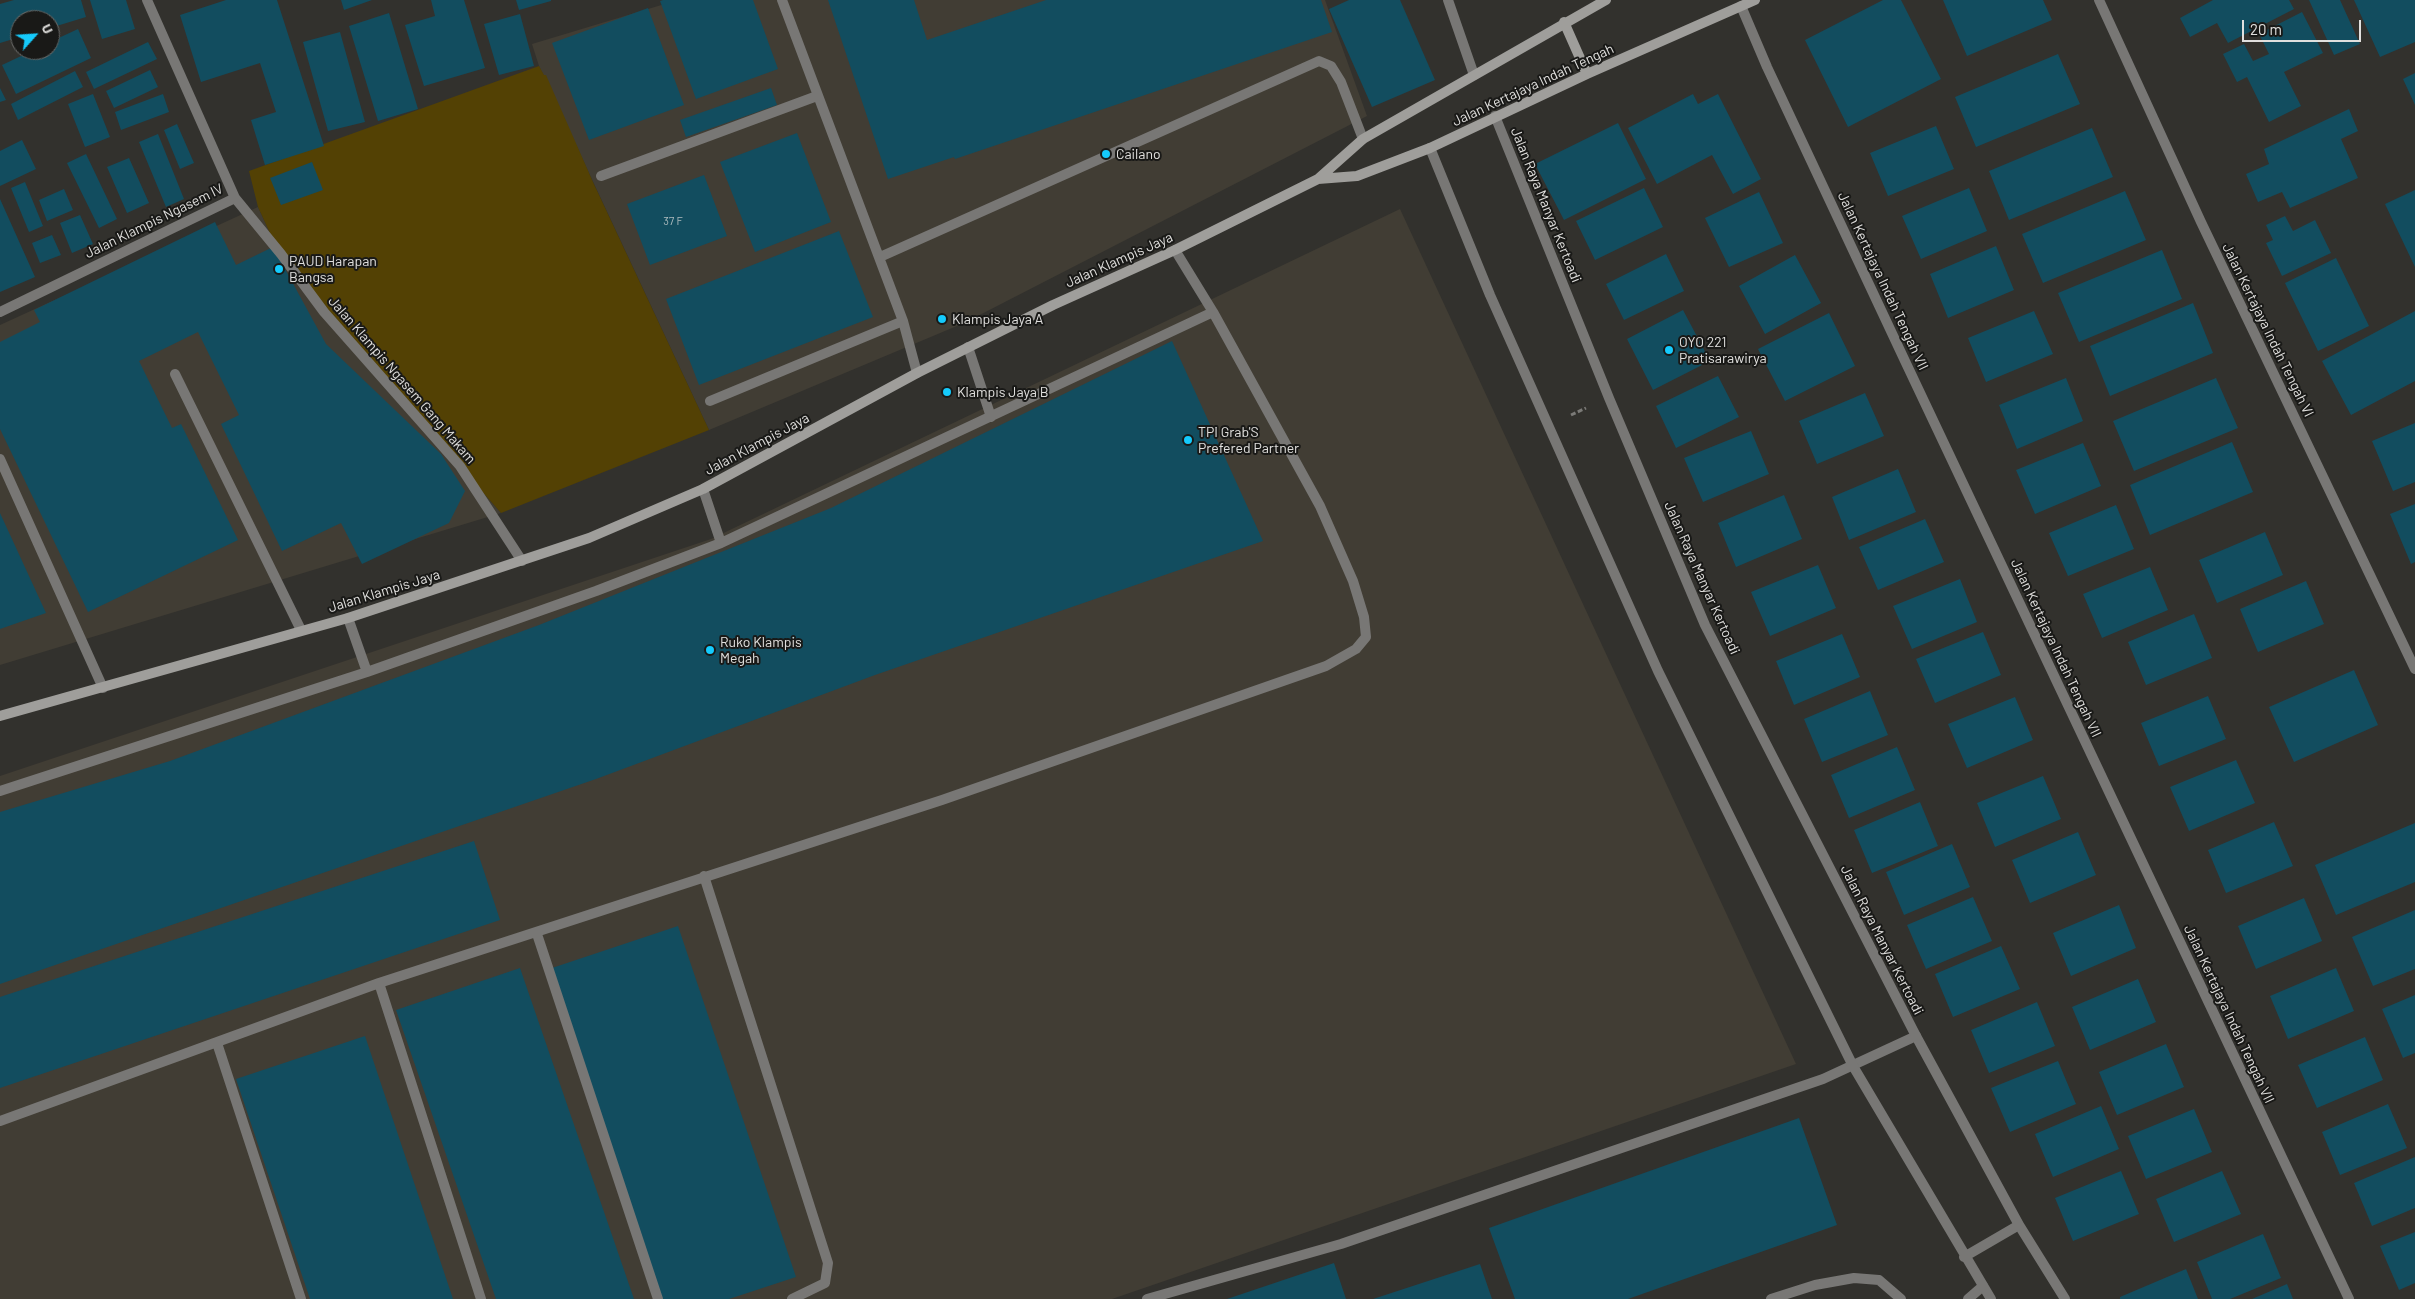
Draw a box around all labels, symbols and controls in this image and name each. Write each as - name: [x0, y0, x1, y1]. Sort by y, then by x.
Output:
- north arrow: [10, 10, 60, 60]
- scale bar: [2245, 10, 2364, 42]
- text: 20 m: [2250, 20, 2282, 38]
- text: U: [38, 21, 58, 36]
- street label: Jalan Kertajaya Indah Tengah: [1449, 40, 1617, 130]
- street label: Jalan Raya Manyar Kertoadi: [1507, 125, 1585, 285]
- place label: Cailano: [1116, 146, 1161, 162]
- marker: Cailano: [1100, 148, 1112, 160]
- street label: Jalan Klampis Ngasem IV: [82, 180, 226, 262]
- street label: Jalan Kertajaya Indah Tengah VII: [1834, 189, 1932, 373]
- house number: 37 F: [663, 214, 683, 228]
- street label: Jalan Klampis Jaya: [1063, 229, 1175, 291]
- street label: Jalan Kertajaya Indah Tengah VI: [2219, 240, 2317, 420]
- place label: PAUD Harapan Bangsa: [289, 253, 377, 286]
- marker: PAUD Harapan Bangsa: [273, 263, 285, 275]
- street label: Jalan Klampis Ngasem Gang Makam: [325, 293, 479, 467]
- place label: Klampis Jaya A: [952, 311, 1043, 327]
- marker: Klampis Jaya A: [936, 313, 948, 325]
- place label: OYO 221 Pratisarawirya: [1679, 334, 1767, 367]
- marker: OYO 221 Pratisarawirya: [1663, 344, 1675, 356]
- place label: Klampis Jaya B: [957, 384, 1049, 400]
- marker: Klampis Jaya B: [941, 386, 953, 398]
- street label: Jalan Klampis Jaya: [702, 409, 812, 479]
- place label: TPI Grab'S Prefered Partner: [1198, 424, 1299, 457]
- marker: TPI Grab'S Prefered Partner: [1182, 434, 1194, 446]
- street label: Jalan Raya Manyar Kertoadi: [1661, 499, 1743, 657]
- street label: Jalan Kertajaya Indah Tengah VII: [2007, 556, 2105, 740]
- street label: Jalan Klampis Jaya: [326, 566, 442, 616]
- place label: Ruko Klampis Megah: [720, 634, 802, 666]
- marker: Ruko Klampis Megah: [704, 644, 716, 656]
- street label: Jalan Raya Manyar Kertoadi: [1837, 862, 1927, 1018]
- street label: Jalan Kertajaya Indah Tengah VII: [2180, 922, 2278, 1106]

